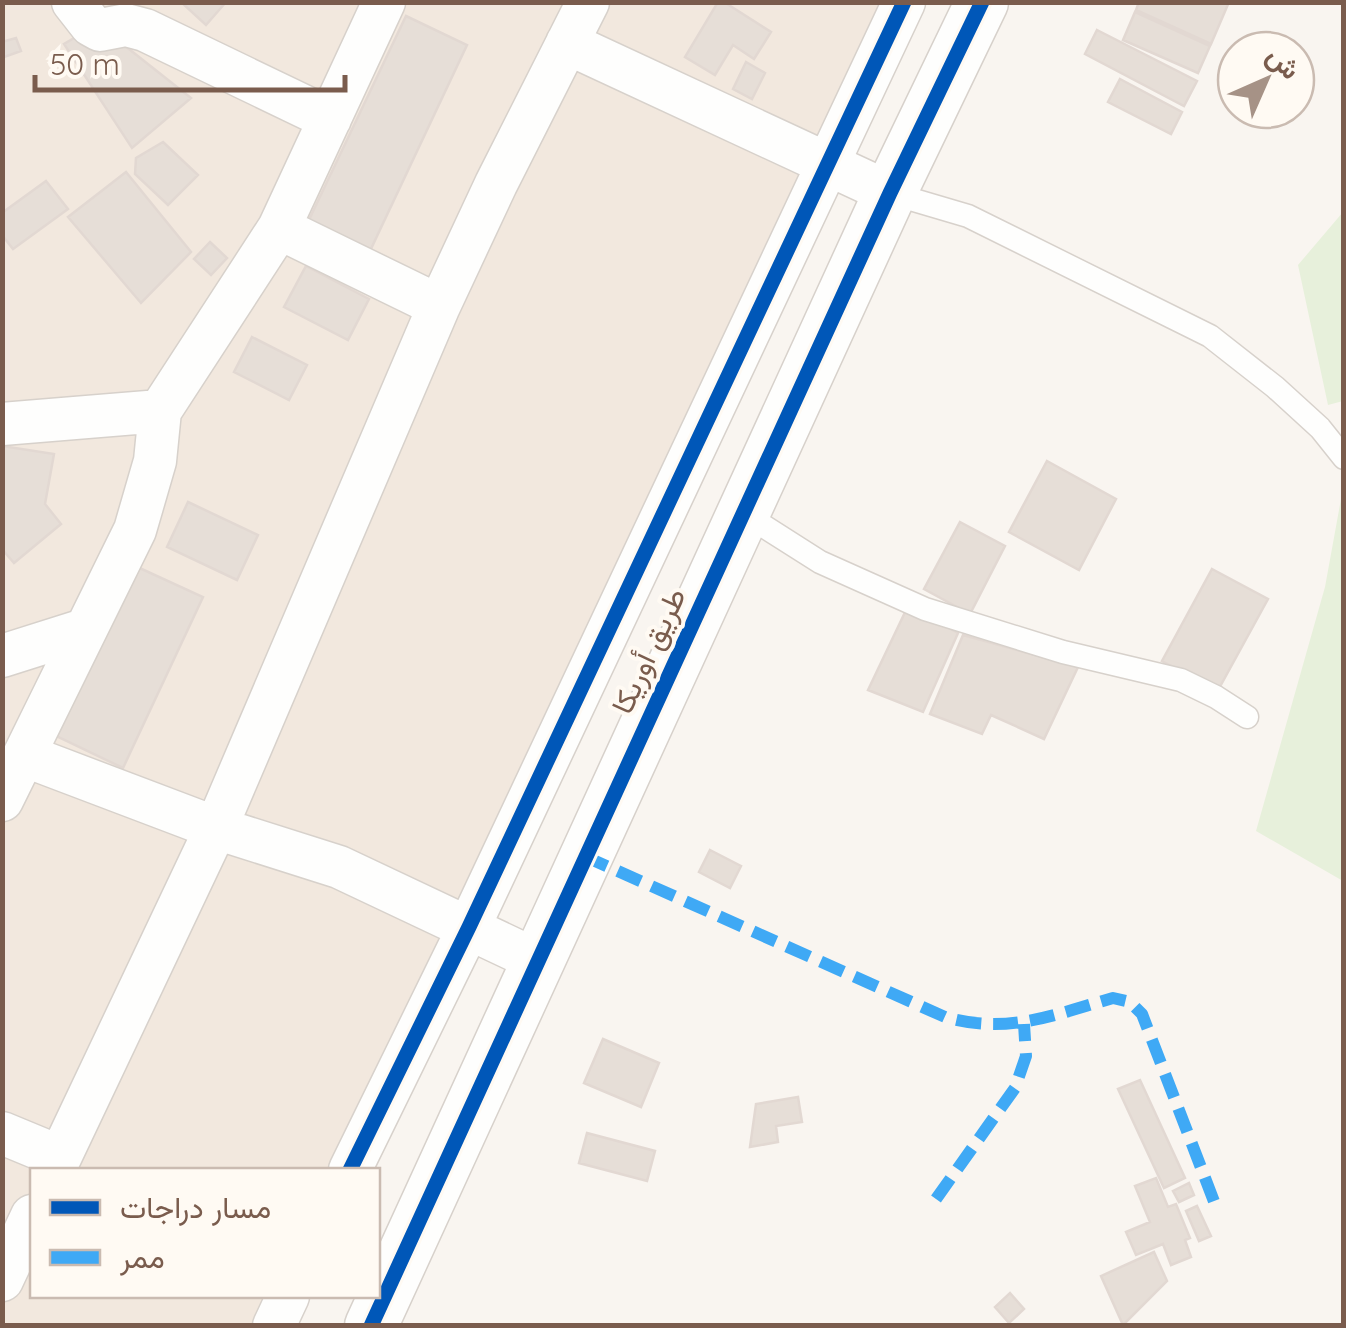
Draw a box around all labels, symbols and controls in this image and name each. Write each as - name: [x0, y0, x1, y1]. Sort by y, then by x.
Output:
- scale bar: [35, 30, 345, 92]
- north arrow: [1216, 30, 1316, 130]
- text: ش: [1260, 38, 1308, 86]
- text: 50 m: [50, 45, 120, 83]
- street label: طريق أوريكا: [602, 581, 694, 720]
- legend: [30, 1168, 380, 1298]
- text: مسار دراجات: [120, 1188, 271, 1226]
- text: ممر: [119, 1238, 165, 1276]

